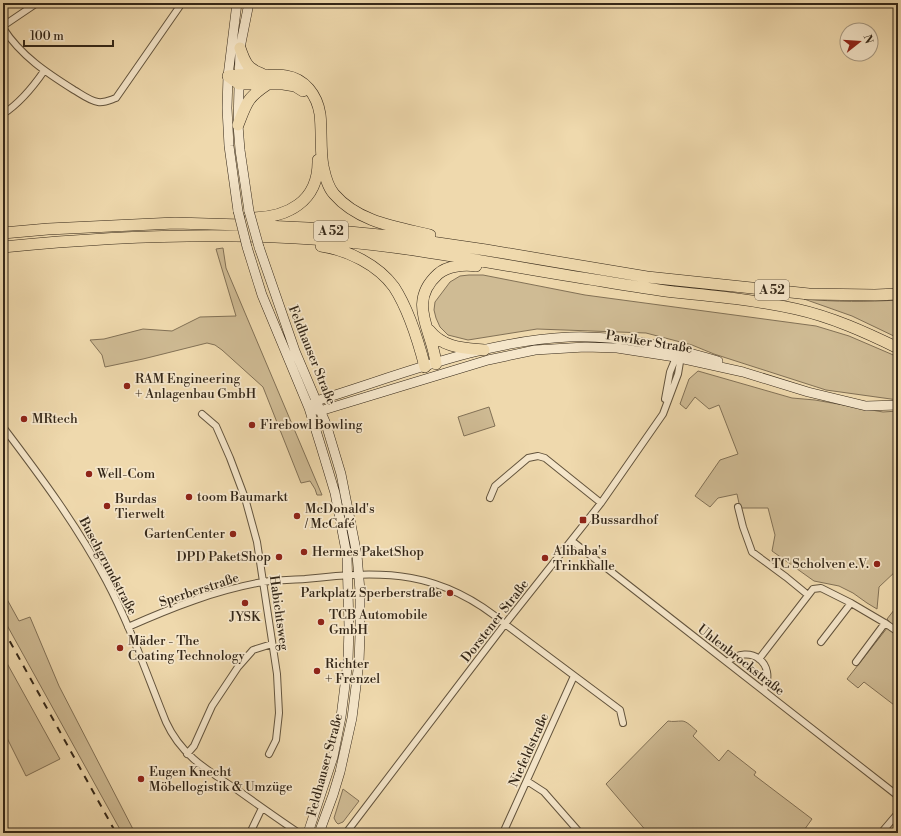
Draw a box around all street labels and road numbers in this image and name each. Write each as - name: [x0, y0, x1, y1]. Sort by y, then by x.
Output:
- road number: A 52: [314, 221, 348, 241]
- road number: A 52: [755, 280, 789, 300]
- street label: Feldhauser Straße: [285, 303, 339, 407]
- street label: Pawiker Straße: [605, 327, 694, 357]
- street label: Buschgrundstraße: [75, 513, 141, 618]
- street label: Sperberstraße: [157, 569, 241, 610]
- street label: Habichtsweg: [266, 574, 292, 652]
- street label: Dorstener Straße: [458, 576, 533, 666]
- street label: Uhlenbrockstraße: [694, 621, 788, 699]
- street label: Niefeldstraße: [506, 710, 553, 789]
- street label: Feldhauser Straße: [304, 711, 347, 818]

